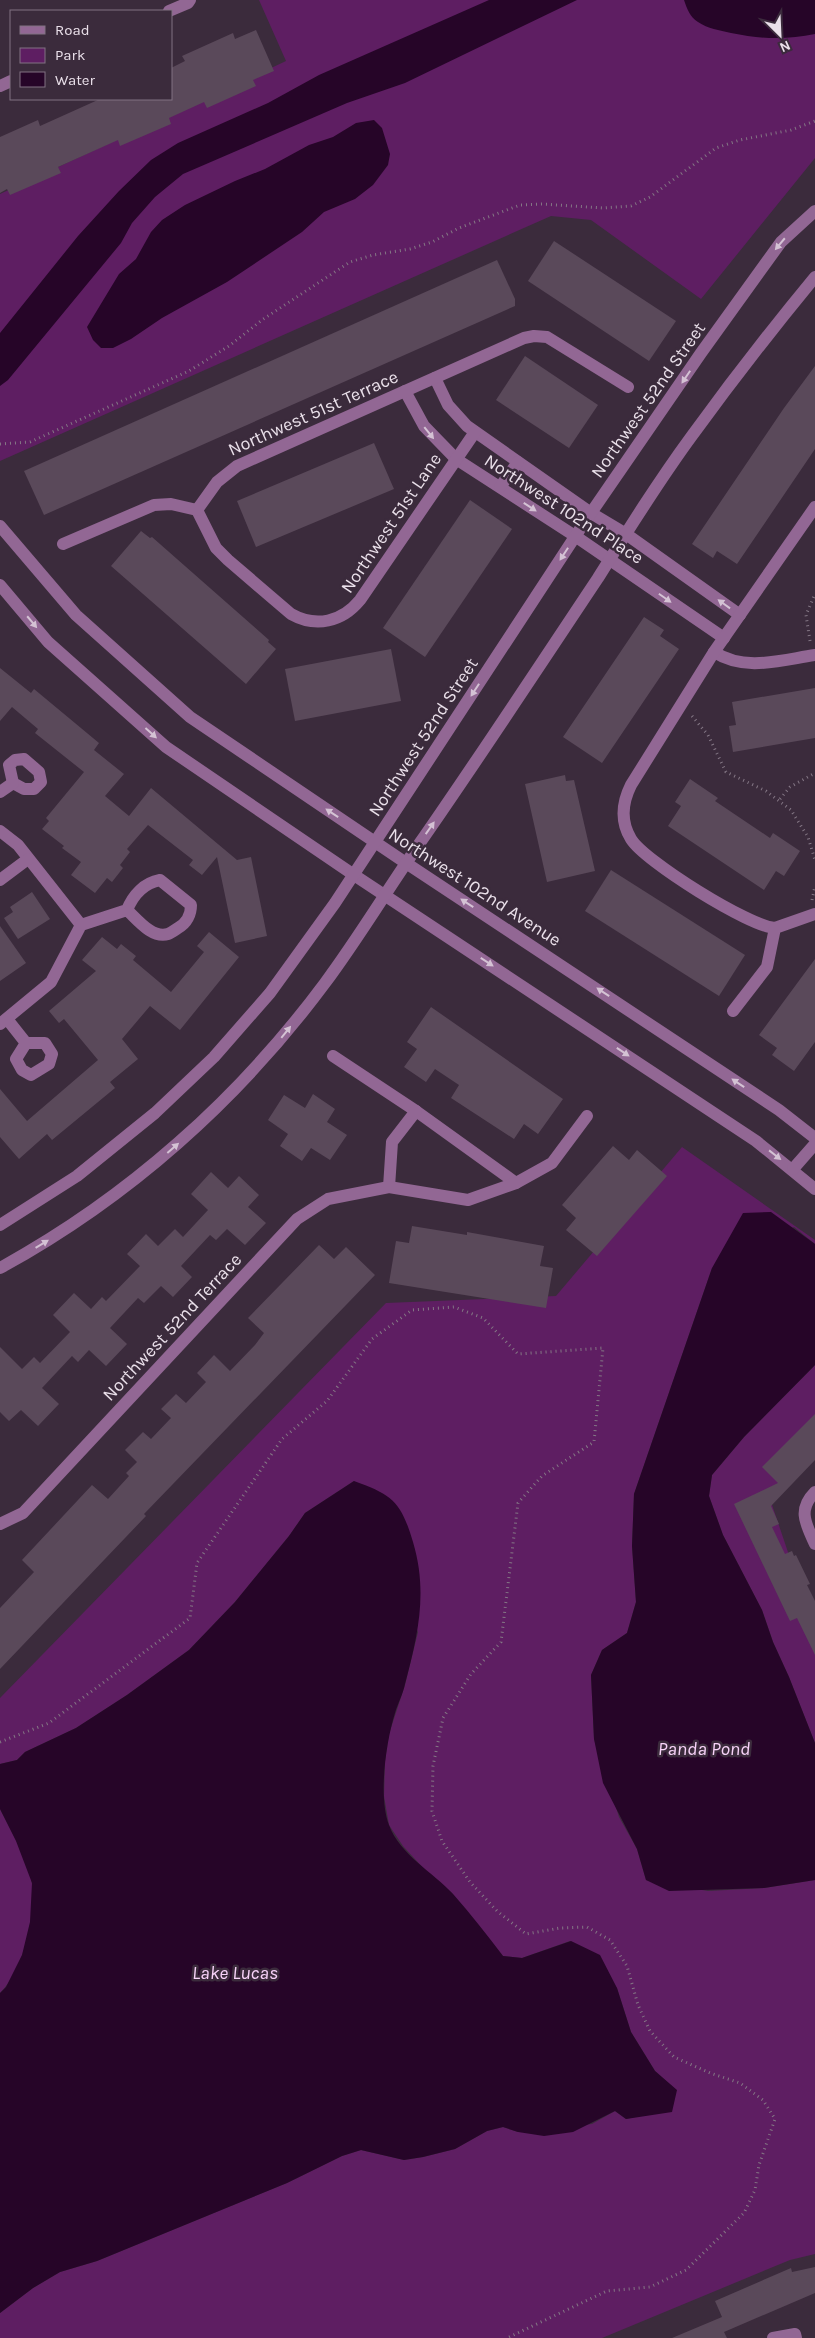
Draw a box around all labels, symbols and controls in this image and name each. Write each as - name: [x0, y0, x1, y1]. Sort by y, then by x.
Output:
- legend: [10, 10, 172, 100]
- north arrow: [755, 10, 805, 60]
- text: Road: [55, 21, 90, 39]
- text: N: [777, 37, 793, 56]
- text: Park: [55, 46, 85, 64]
- text: Water: [55, 71, 96, 89]
- one-way arrow: [774, 237, 785, 250]
- street label: Northwest 52nd Street: [586, 318, 710, 482]
- street label: Northwest 51st Terrace: [224, 366, 402, 460]
- one-way arrow: [681, 370, 691, 383]
- one-way arrow: [424, 426, 435, 439]
- street label: Northwest 51st Lane: [336, 449, 446, 597]
- street label: Northwest 102nd Place: [480, 449, 648, 569]
- one-way arrow: [524, 502, 537, 512]
- one-way arrow: [559, 547, 569, 560]
- one-way arrow: [658, 593, 672, 603]
- one-way arrow: [718, 599, 731, 609]
- one-way arrow: [26, 616, 37, 629]
- street label: Northwest 52nd Street: [363, 653, 483, 821]
- one-way arrow: [470, 683, 480, 696]
- one-way arrow: [144, 727, 156, 739]
- one-way arrow: [325, 808, 339, 818]
- one-way arrow: [425, 821, 435, 835]
- street label: Northwest 102nd Avenue: [385, 823, 565, 951]
- one-way arrow: [460, 898, 474, 908]
- one-way arrow: [480, 957, 494, 967]
- one-way arrow: [596, 988, 610, 997]
- one-way arrow: [281, 1026, 292, 1039]
- one-way arrow: [616, 1047, 629, 1057]
- one-way arrow: [731, 1078, 745, 1088]
- one-way arrow: [167, 1143, 179, 1154]
- one-way arrow: [768, 1150, 782, 1160]
- one-way arrow: [35, 1240, 50, 1248]
- street label: Northwest 52nd Terrace: [98, 1249, 246, 1405]
- water label: Panda Pond: [658, 1738, 750, 1760]
- water label: Lake Lucas: [192, 1962, 278, 1984]

